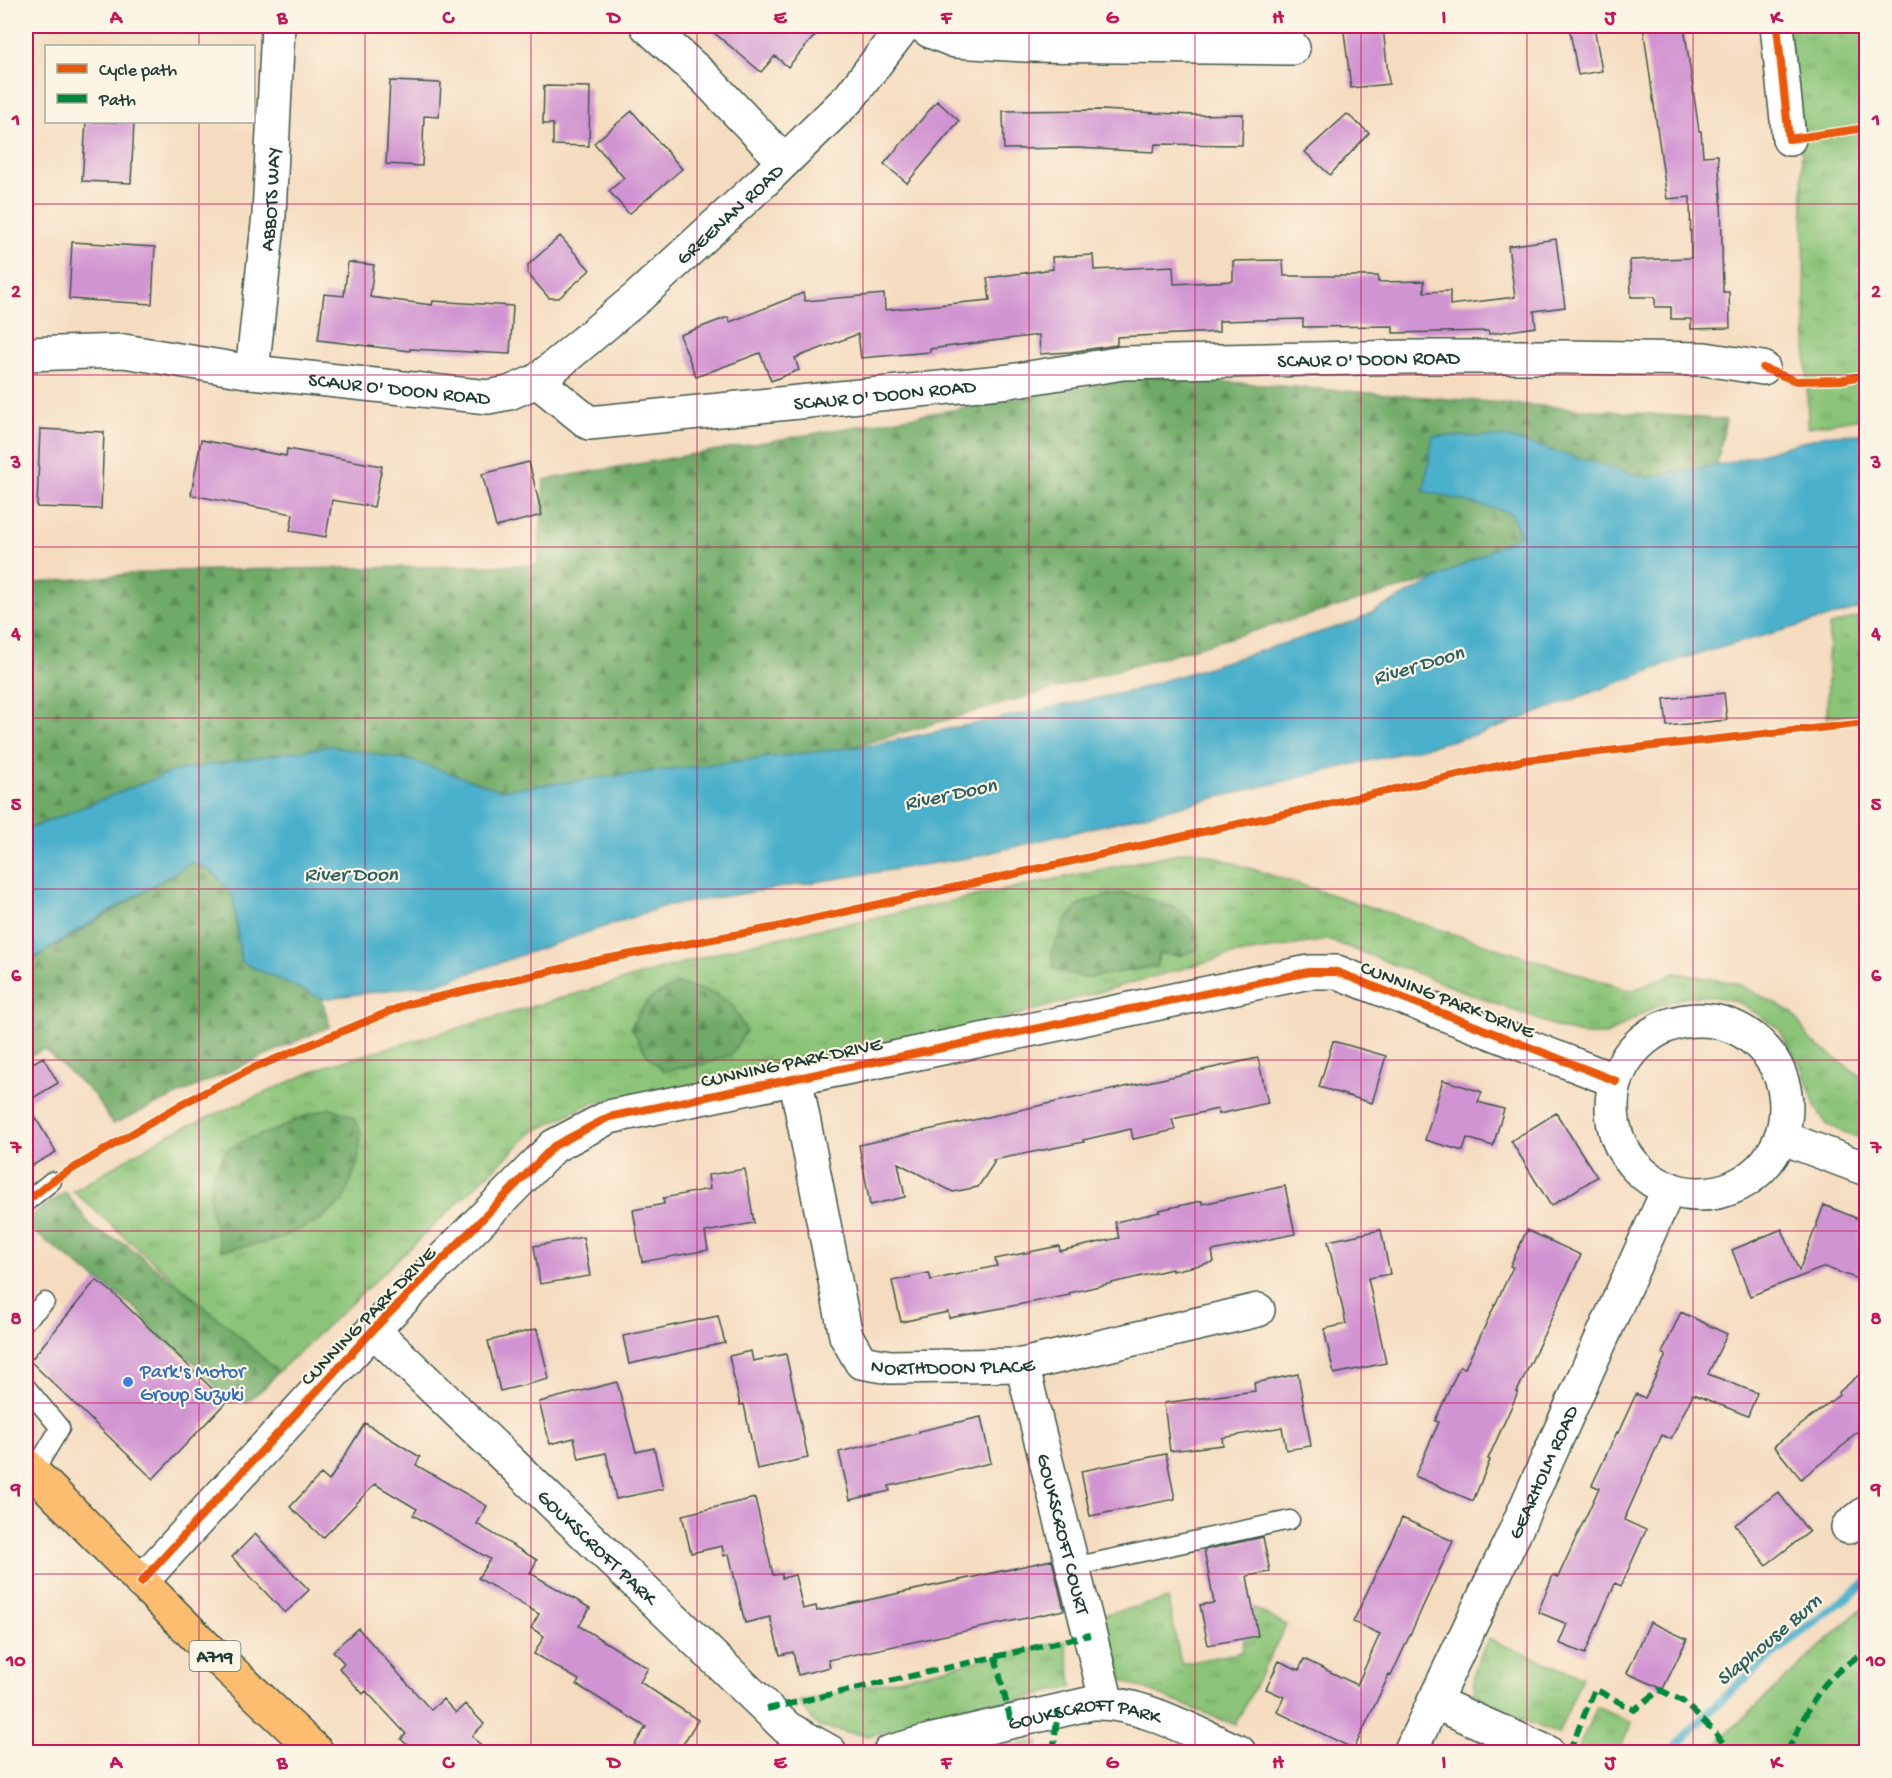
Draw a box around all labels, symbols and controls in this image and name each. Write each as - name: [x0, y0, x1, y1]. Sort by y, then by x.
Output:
- text: A: [109, 8, 124, 31]
- text: B: [276, 8, 288, 31]
- text: C: [442, 8, 456, 31]
- text: D: [605, 8, 621, 31]
- text: E: [774, 8, 788, 31]
- text: F: [940, 8, 953, 31]
- text: G: [1106, 8, 1120, 31]
- text: H: [1272, 8, 1284, 31]
- text: I: [1442, 8, 1447, 31]
- text: J: [1604, 8, 1617, 31]
- text: K: [1769, 8, 1784, 31]
- legend: [45, 45, 255, 123]
- text: Cycle path: [99, 61, 177, 82]
- text: Path: [98, 91, 136, 112]
- text: 1: [11, 110, 20, 133]
- text: 1: [1871, 110, 1880, 133]
- street label: ABBOTS WAY: [257, 147, 287, 252]
- street label: GREENAN ROAD: [673, 160, 791, 271]
- text: 2: [11, 282, 21, 305]
- text: 2: [1871, 282, 1881, 305]
- street label: SCAUR O' DOON ROAD: [1277, 349, 1461, 375]
- street label: SCAUR O' DOON ROAD: [307, 370, 492, 412]
- street label: SCAUR O' DOON ROAD: [793, 376, 978, 418]
- text: 3: [10, 453, 21, 476]
- text: 3: [1870, 453, 1881, 476]
- text: 4: [10, 624, 21, 647]
- text: 4: [1870, 624, 1881, 647]
- water label: River Doon: [1371, 641, 1468, 693]
- water label: River Doon: [902, 774, 1000, 818]
- text: 5: [11, 795, 22, 818]
- text: 5: [1871, 795, 1882, 818]
- water label: River Doon: [304, 864, 399, 889]
- street label: CUNNING PARK DRIVE: [1356, 957, 1539, 1046]
- text: 6: [11, 966, 22, 989]
- text: 6: [1871, 966, 1882, 989]
- street label: CUNNING PARK DRIVE: [699, 1034, 886, 1095]
- text: 7: [10, 1138, 23, 1161]
- text: 7: [1870, 1138, 1883, 1161]
- street label: CUNNING PARK DRIVE: [297, 1242, 443, 1392]
- text: 8: [11, 1309, 22, 1332]
- text: 8: [1871, 1309, 1882, 1332]
- street label: NORTHDOON PLACE: [869, 1354, 1039, 1382]
- place label: Park's Motor Group Suzuki: [139, 1362, 247, 1408]
- marker: Park's Motor Group Suzuki: [121, 1375, 135, 1389]
- street label: GEARHOLM ROAD: [1505, 1402, 1586, 1543]
- street label: GOUKSCROFT COURT: [1030, 1452, 1093, 1619]
- text: 9: [10, 1480, 21, 1503]
- text: 9: [1870, 1480, 1881, 1503]
- street label: GOUKSCROFT PARK: [531, 1486, 661, 1613]
- water label: Slaphouse Burn: [1712, 1590, 1829, 1693]
- road number: A719: [190, 1641, 240, 1671]
- text: 10: [5, 1651, 26, 1674]
- text: 10: [1865, 1651, 1886, 1674]
- street label: GOUKSCROFT PARK: [1006, 1694, 1165, 1737]
- text: A: [109, 1753, 124, 1776]
- text: B: [276, 1753, 288, 1776]
- text: C: [442, 1753, 456, 1776]
- text: D: [605, 1753, 621, 1776]
- text: E: [774, 1753, 788, 1776]
- text: F: [940, 1753, 953, 1776]
- text: G: [1106, 1753, 1120, 1776]
- text: H: [1272, 1753, 1284, 1776]
- text: I: [1442, 1753, 1447, 1776]
- text: J: [1604, 1753, 1617, 1776]
- text: K: [1769, 1753, 1784, 1776]

